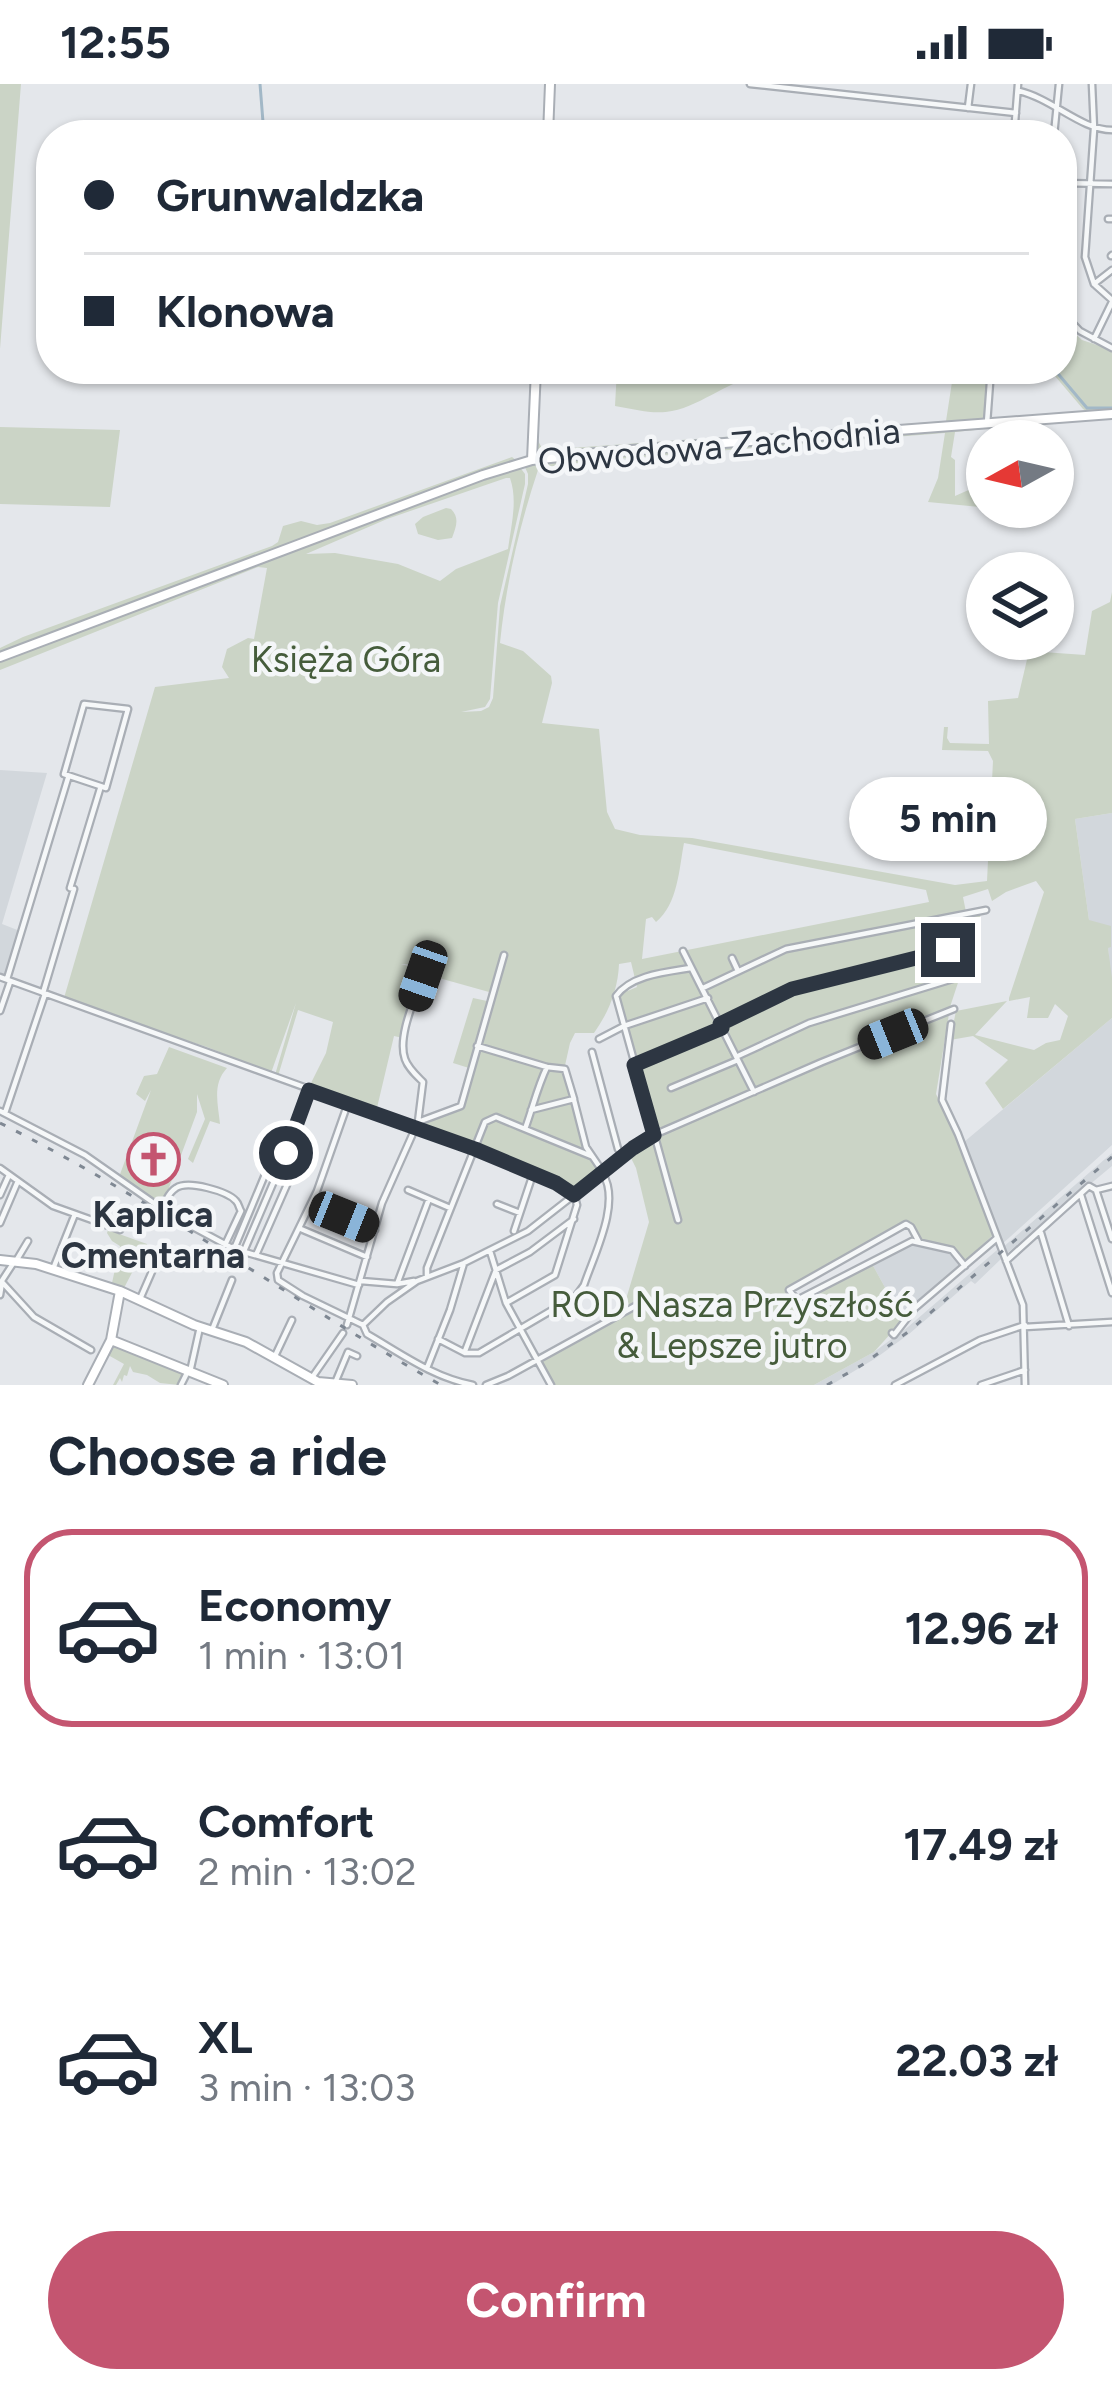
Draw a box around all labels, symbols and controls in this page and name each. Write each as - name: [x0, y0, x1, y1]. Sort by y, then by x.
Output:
- text: 12:55: [60, 15, 171, 69]
- text: Grunwaldzka: [156, 168, 424, 222]
- text: Klonowa: [156, 284, 335, 338]
- street label: Obwodowa Zachodnia: [536, 409, 902, 483]
- north arrow: [966, 420, 1074, 528]
- map controls: [966, 420, 1074, 660]
- button: layers: [966, 552, 1074, 660]
- park label: Księża Góra: [251, 638, 441, 681]
- callout: 5 min: [849, 776, 1047, 860]
- text: 5 min: [899, 795, 997, 842]
- route end: [921, 923, 975, 977]
- car: [394, 936, 452, 1016]
- car: [853, 1004, 933, 1064]
- route start: [259, 1126, 313, 1180]
- church icon: Kaplica Cmentarna: [125, 1131, 181, 1187]
- car: [304, 1187, 384, 1247]
- place label: Kaplica Cmentarna: [61, 1193, 245, 1277]
- park label: ROD Nasza Przyszłość & Lepsze jutro: [550, 1283, 914, 1367]
- text: Choose a ride: [48, 1424, 387, 1489]
- icon: car: [54, 1574, 162, 1682]
- text: Economy: [198, 1578, 391, 1632]
- text: 12.96 zł: [905, 1601, 1058, 1655]
- text: 1 min · 13:01: [198, 1632, 405, 1679]
- icon: car: [54, 1790, 162, 1898]
- text: Comfort: [198, 1794, 374, 1848]
- text: 17.49 zł: [903, 1817, 1058, 1871]
- text: 2 min · 13:02: [198, 1848, 417, 1895]
- icon: car: [54, 2006, 162, 2114]
- text: XL: [198, 2010, 253, 2064]
- text: 22.03 zł: [896, 2033, 1058, 2087]
- text: 3 min · 13:03: [198, 2064, 415, 2111]
- button: Confirm: [48, 2231, 1064, 2369]

